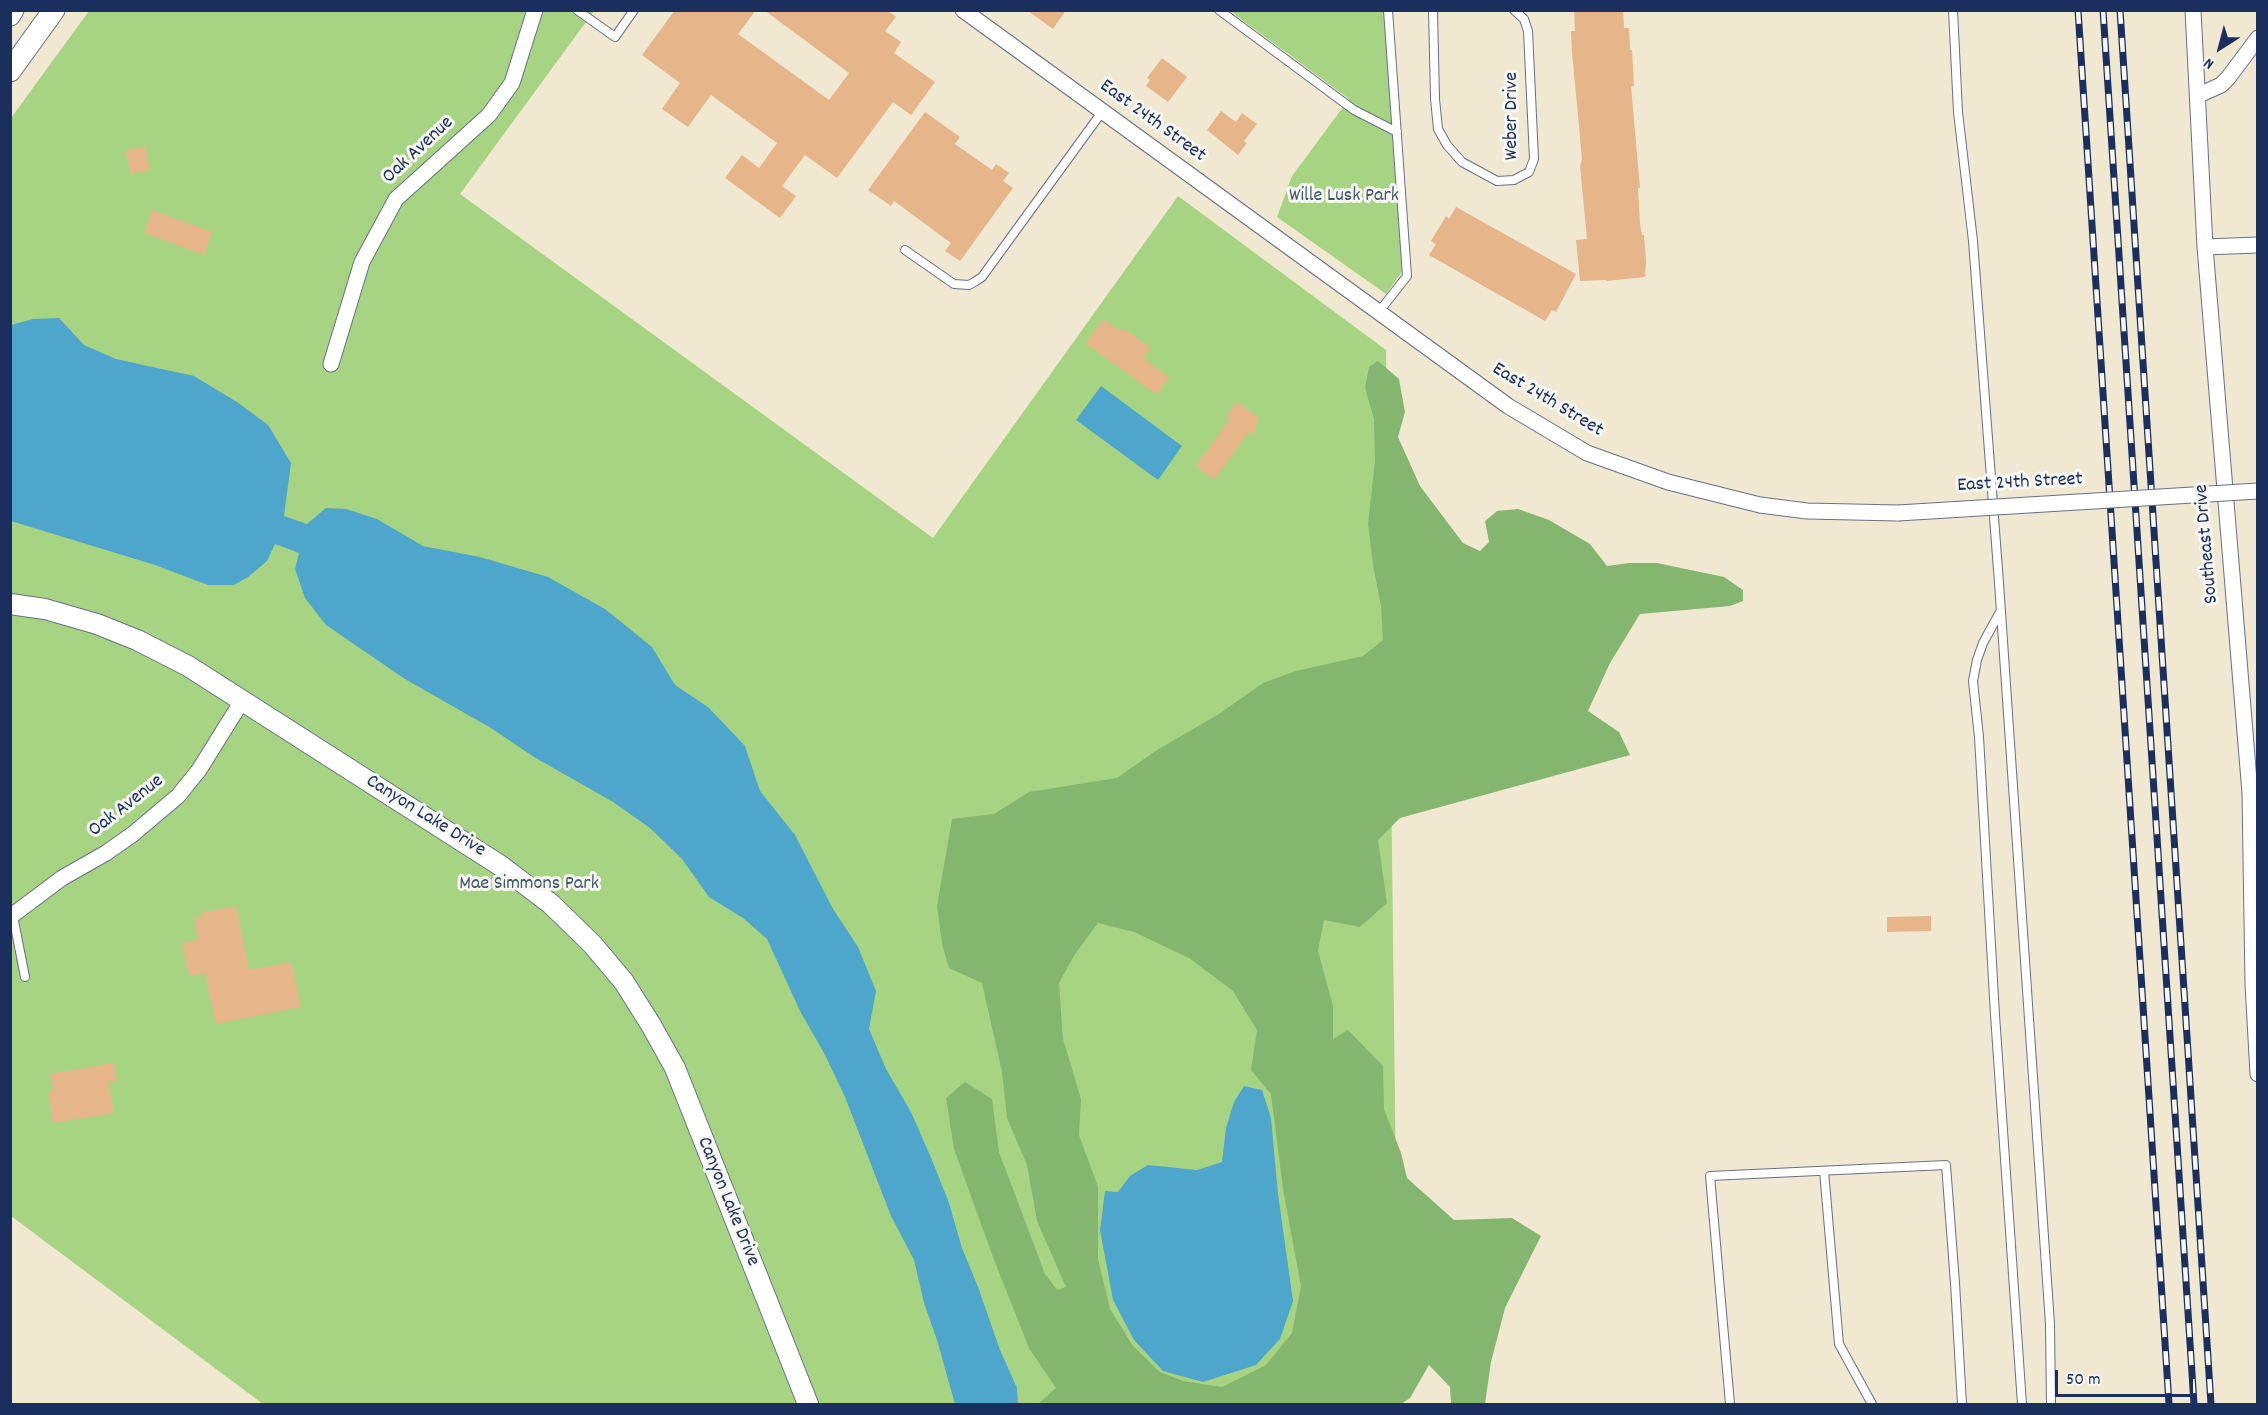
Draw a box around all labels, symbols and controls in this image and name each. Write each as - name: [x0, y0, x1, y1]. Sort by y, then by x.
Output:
- north arrow: [2190, 18, 2250, 78]
- text: N: [2199, 51, 2219, 75]
- street label: Weber Drive: [1501, 72, 1525, 160]
- street label: East 24th Street: [1094, 75, 1210, 169]
- street label: Oak Avenue: [379, 112, 459, 190]
- park label: Wille Lusk Park: [1289, 185, 1399, 209]
- street label: East 24th Street: [1487, 358, 1607, 444]
- street label: East 24th Street: [1957, 469, 2083, 499]
- street label: Southeast Drive: [2191, 483, 2225, 605]
- street label: Oak Avenue: [85, 770, 169, 844]
- street label: Canyon Lake Drive: [361, 771, 489, 863]
- park label: Mae Simmons Park: [459, 873, 599, 897]
- street label: Canyon Lake Drive: [690, 1134, 764, 1270]
- scale bar: [2058, 1358, 2196, 1396]
- text: 50 m: [2066, 1368, 2101, 1393]

